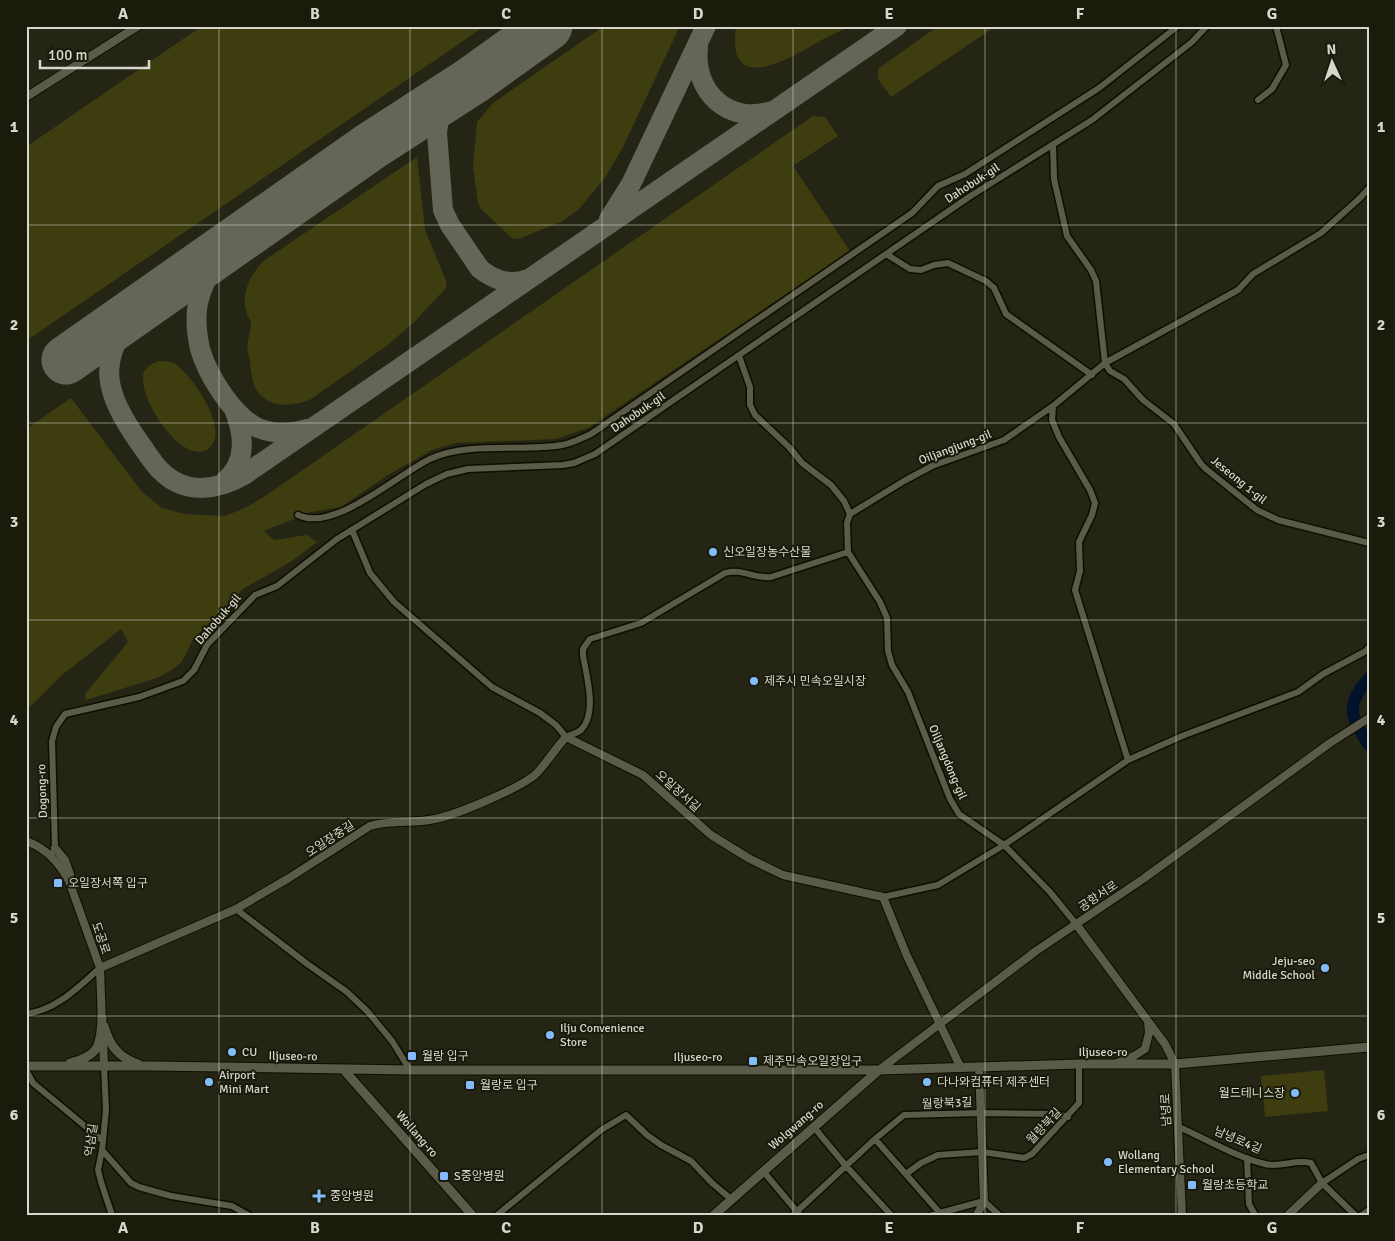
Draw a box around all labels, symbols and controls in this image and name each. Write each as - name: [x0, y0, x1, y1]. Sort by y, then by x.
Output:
- text: A: [118, 4, 129, 24]
- text: B: [310, 4, 320, 24]
- text: C: [501, 4, 511, 24]
- text: D: [693, 4, 704, 24]
- text: E: [884, 4, 894, 24]
- text: F: [1076, 4, 1085, 24]
- text: G: [1267, 4, 1277, 24]
- scale bar: [40, 38, 149, 70]
- north arrow: [1308, 38, 1358, 88]
- text: N: [1326, 41, 1337, 58]
- text: 100 m: [48, 46, 88, 64]
- text: 1: [10, 117, 19, 137]
- text: 1: [1377, 117, 1386, 137]
- street label: Dahobuk-gil: [942, 160, 1003, 207]
- text: 2: [10, 315, 18, 335]
- text: 2: [1377, 315, 1385, 335]
- street label: Dahobuk-gil: [608, 388, 669, 436]
- street label: Oiljangjung-gil: [917, 427, 994, 468]
- street label: Jeseong 1-gil: [1208, 453, 1270, 508]
- text: 3: [10, 512, 18, 532]
- text: 3: [1377, 512, 1385, 532]
- place label: 신오일장농수산물: [723, 545, 811, 560]
- marker: 신오일장농수산물: [707, 546, 719, 558]
- street label: Dahobuk-gil: [192, 590, 245, 648]
- place label: 제주시 민속오일시장: [764, 674, 866, 689]
- marker: 제주시 민속오일시장: [748, 675, 760, 687]
- text: 4: [10, 710, 19, 730]
- text: 4: [1377, 710, 1386, 730]
- street label: Oiljangdong-gil: [925, 723, 970, 802]
- street label: Dogong-ro: [34, 764, 51, 818]
- street label: 오일장서길: [652, 767, 703, 815]
- street label: 오일장중길: [303, 818, 358, 861]
- place label: 오일장서쪽 입구: [68, 876, 148, 891]
- marker: 오일장서쪽 입구: [52, 877, 64, 889]
- street label: 공항서로: [1076, 878, 1121, 915]
- text: 5: [10, 908, 18, 928]
- text: 5: [1377, 908, 1385, 928]
- street label: 도공로: [88, 920, 113, 956]
- place label: Jeju-seo Middle School: [1242, 954, 1315, 983]
- marker: Jeju-seo Middle School: [1319, 962, 1331, 974]
- place label: Ilju Convenience Store: [560, 1021, 645, 1050]
- marker: Ilju Convenience Store: [544, 1029, 556, 1041]
- place label: CU: [242, 1045, 257, 1060]
- street label: Iljuseo-ro: [1078, 1045, 1128, 1060]
- marker: CU: [226, 1046, 238, 1058]
- street label: Iljuseo-ro: [268, 1049, 318, 1064]
- place label: 월랑 입구: [422, 1049, 469, 1064]
- marker: 월랑 입구: [406, 1050, 418, 1062]
- street label: Iljuseo-ro: [673, 1050, 723, 1065]
- place label: 제주민속오일장입구: [763, 1054, 862, 1069]
- marker: 제주민속오일장입구: [747, 1055, 759, 1067]
- place label: Airport Mini Mart: [219, 1068, 269, 1097]
- place label: 다나와컴퓨터 제주센터: [937, 1075, 1050, 1090]
- marker: Airport Mini Mart: [203, 1076, 215, 1088]
- marker: 다나와컴퓨터 제주센터: [921, 1076, 933, 1088]
- place label: 월랑로 입구: [480, 1078, 538, 1093]
- marker: 월랑로 입구: [464, 1079, 476, 1091]
- place label: 월드테니스장: [1219, 1086, 1285, 1101]
- marker: 월드테니스장: [1289, 1087, 1301, 1099]
- street label: 남녕로: [1158, 1093, 1175, 1127]
- street label: 월랑북3길: [921, 1095, 973, 1112]
- street label: Wolgwang-ro: [766, 1097, 827, 1153]
- text: 6: [10, 1105, 19, 1125]
- street label: 월랑북길: [1024, 1105, 1065, 1148]
- text: 6: [1377, 1105, 1386, 1125]
- street label: Wollang-ro: [392, 1108, 441, 1161]
- street label: 억삼길: [82, 1123, 101, 1157]
- street label: 남녕로4길: [1212, 1124, 1264, 1157]
- place label: Wollang Elementary School: [1118, 1148, 1215, 1177]
- marker: Wollang Elementary School: [1102, 1156, 1114, 1168]
- place label: S중앙병원: [454, 1169, 505, 1184]
- marker: S중앙병원: [438, 1170, 450, 1182]
- place label: 월랑초등학교: [1202, 1178, 1268, 1193]
- marker: 월랑초등학교: [1186, 1179, 1198, 1191]
- marker: 중앙병원: [312, 1189, 326, 1203]
- place label: 중앙병원: [330, 1189, 374, 1204]
- text: A: [118, 1218, 129, 1238]
- text: B: [310, 1218, 320, 1238]
- text: C: [501, 1218, 511, 1238]
- text: D: [693, 1218, 704, 1238]
- text: E: [884, 1218, 894, 1238]
- text: F: [1076, 1218, 1085, 1238]
- text: G: [1267, 1218, 1277, 1238]

